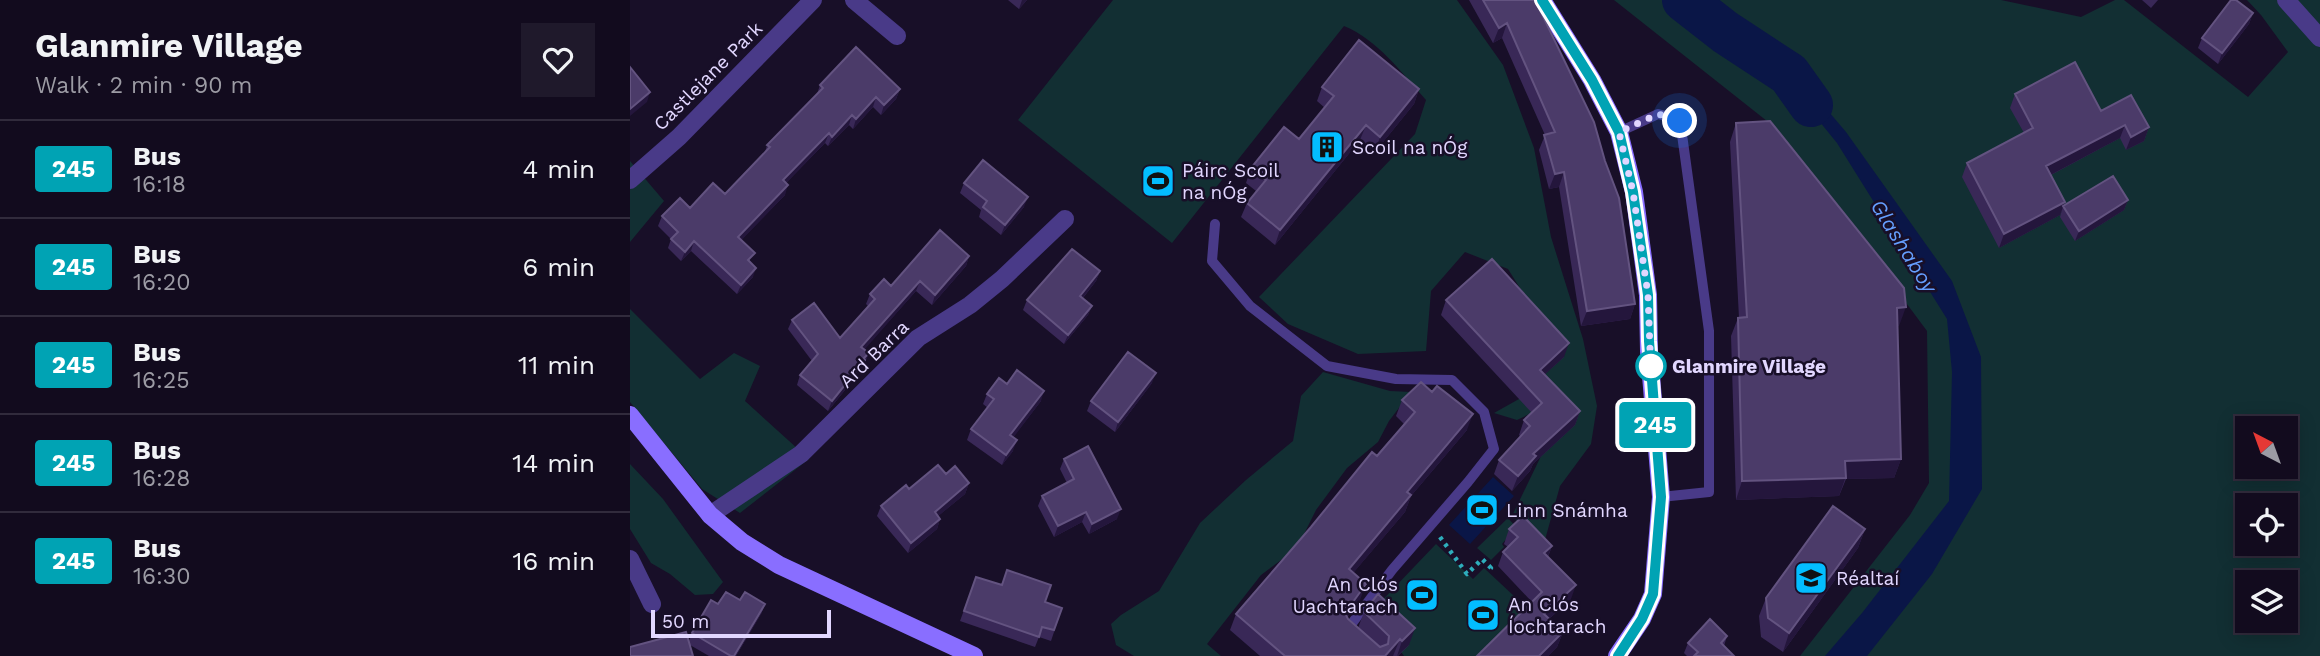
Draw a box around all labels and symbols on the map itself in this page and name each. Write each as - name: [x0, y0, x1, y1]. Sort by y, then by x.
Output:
- street label: Castlejane Park: [649, 17, 767, 135]
- your location: [1662, 103, 1697, 138]
- building icon: Scoil na nÓg: [1308, 128, 1346, 166]
- place label: Scoil na nÓg: [1352, 136, 1468, 159]
- place label: Páirc Scoil na nÓg: [1182, 159, 1279, 204]
- sports icon: Páirc Scoil na nÓg: [1139, 162, 1177, 200]
- water label: Glashaboy: [1865, 195, 1943, 299]
- street label: Ard Barra: [835, 315, 914, 393]
- marker: Glanmire Village: [1636, 351, 1666, 381]
- place label: Glanmire Village: [1672, 355, 1826, 378]
- line badge: 245: [1615, 402, 1695, 448]
- north arrow: [2235, 416, 2298, 480]
- sports icon: Linn Snámha: [1463, 491, 1501, 529]
- place label: Linn Snámha: [1506, 499, 1628, 522]
- school or university icon: Réaltaí: [1792, 559, 1830, 597]
- place label: Réaltaí: [1836, 567, 1899, 590]
- place label: An Clós Uachtarach: [1293, 573, 1398, 618]
- sports icon: An Clós Uachtarach: [1403, 576, 1441, 614]
- place label: An Clós Íochtarach: [1508, 593, 1607, 638]
- sports icon: An Clós Íochtarach: [1464, 596, 1502, 634]
- scale bar: [651, 607, 831, 639]

